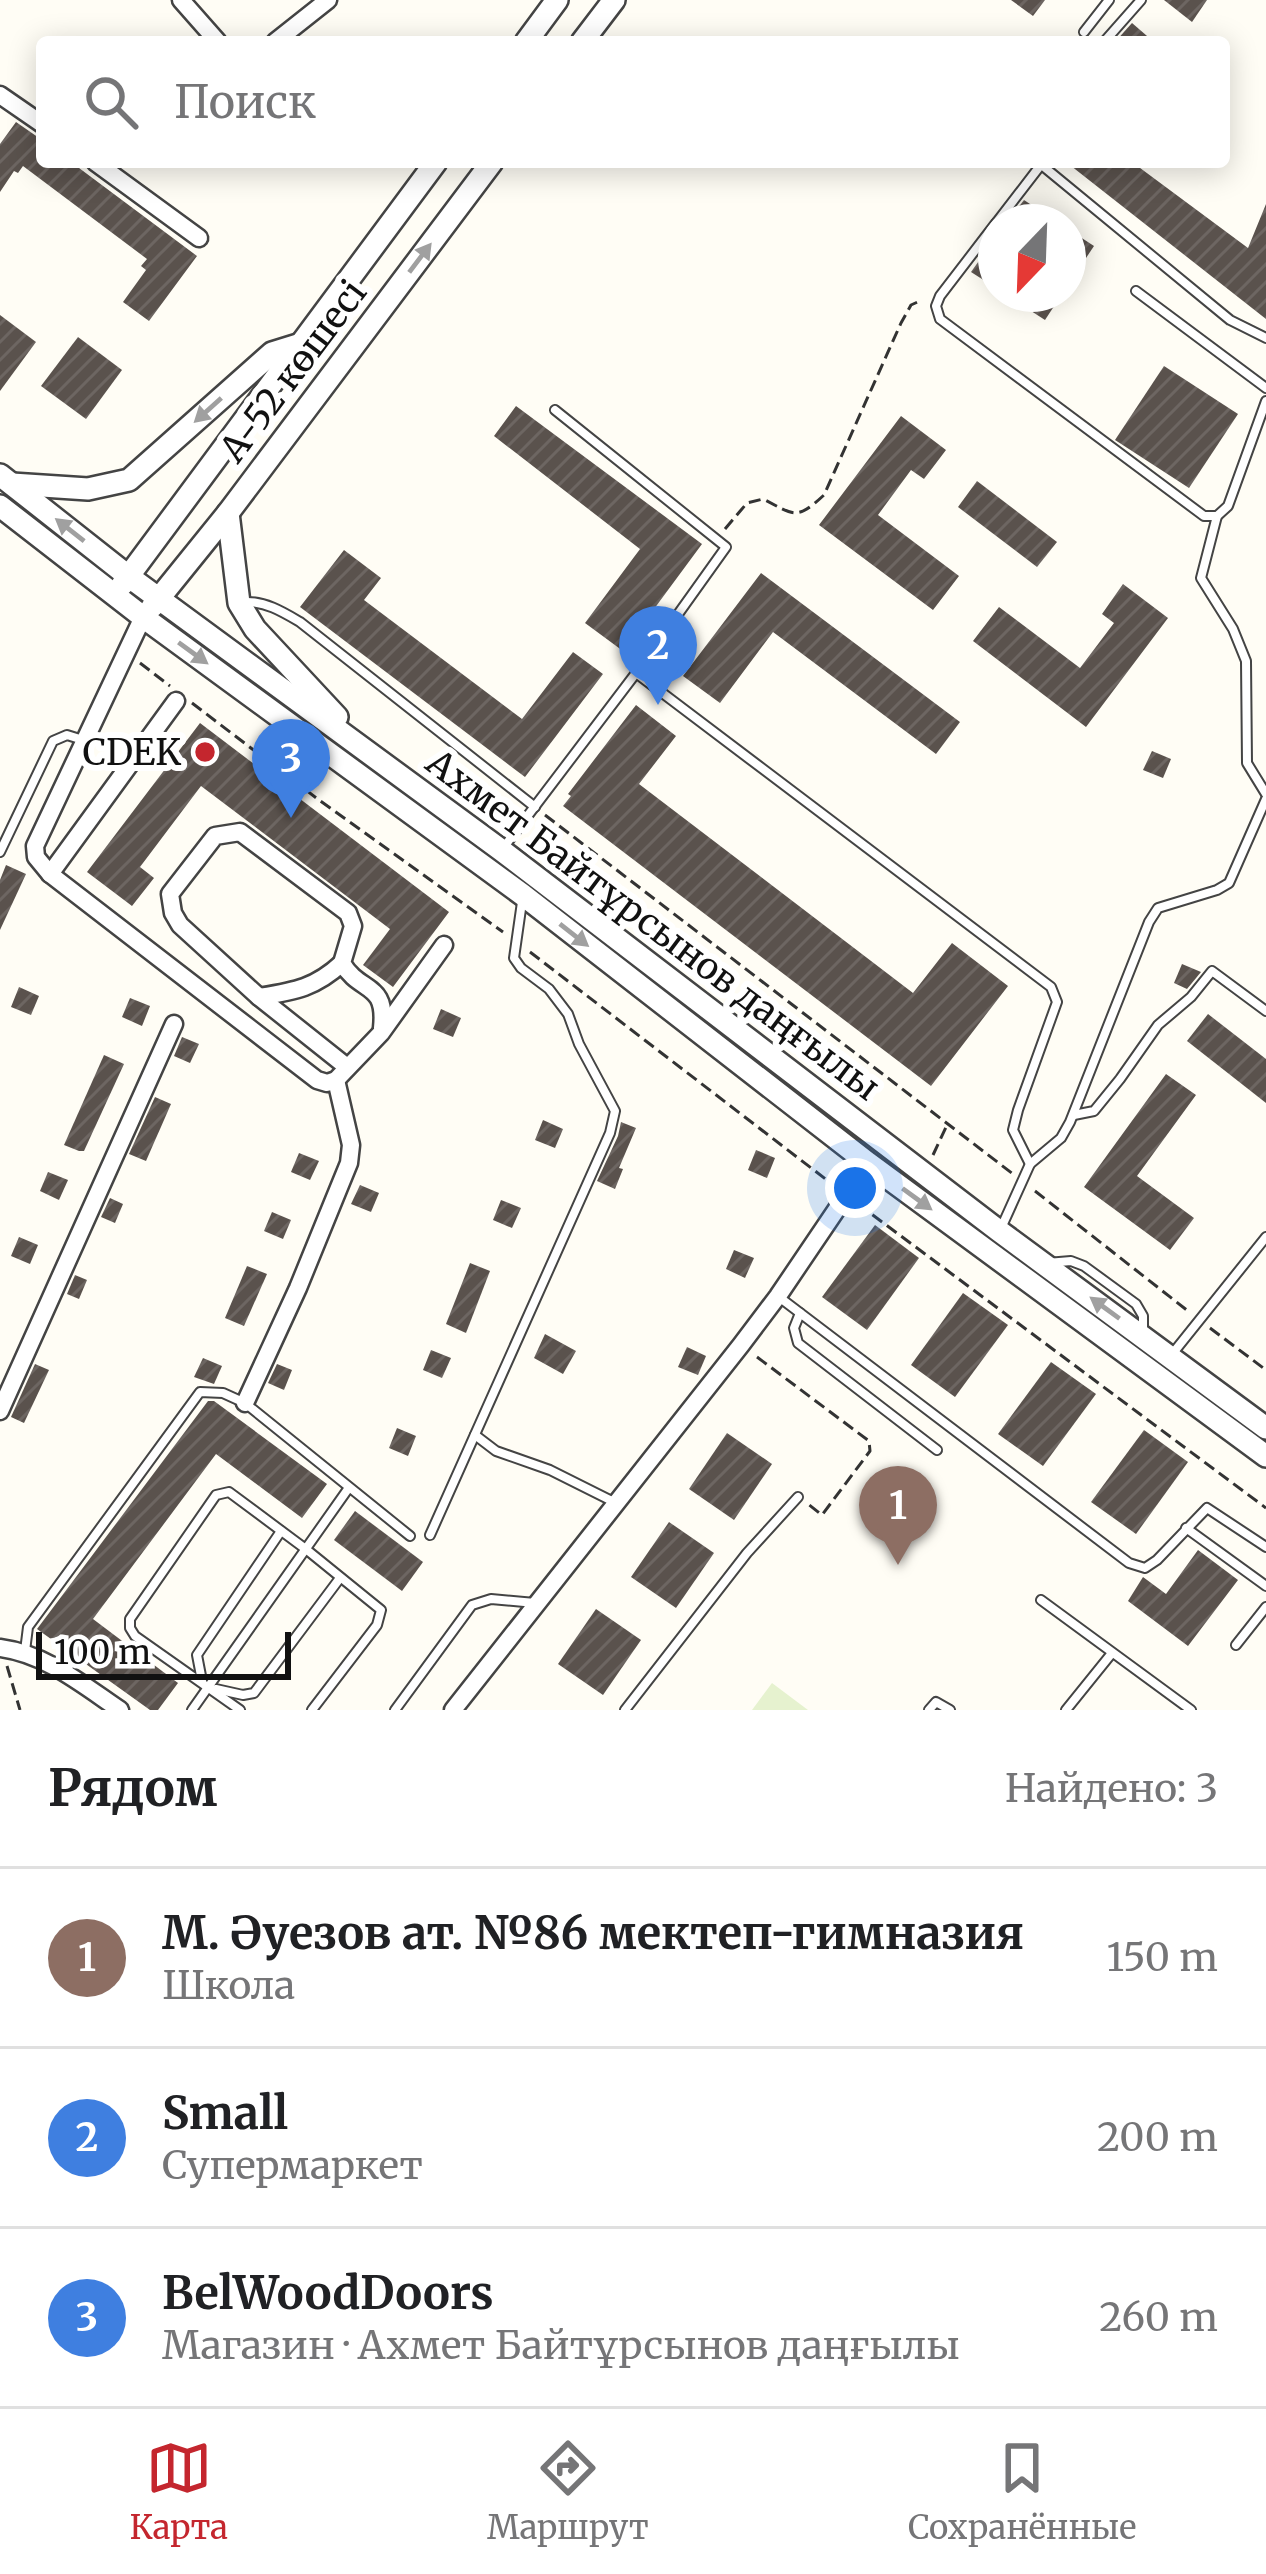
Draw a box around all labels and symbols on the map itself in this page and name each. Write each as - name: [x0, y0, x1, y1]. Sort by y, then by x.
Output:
- north arrow: [978, 204, 1086, 312]
- one-way arrow: [407, 242, 432, 274]
- street label: А-52 көшесі: [209, 271, 376, 472]
- one-way arrow: [193, 396, 222, 423]
- one-way arrow: [55, 518, 86, 543]
- pin: 2: [619, 606, 697, 705]
- one-way arrow: [177, 641, 209, 665]
- pin: 3: [252, 719, 330, 818]
- place label: CDEK: [82, 730, 181, 775]
- marker: CDEK: [192, 739, 218, 765]
- street label: Ахмет Байтұрсынов даңғылы: [417, 739, 888, 1110]
- one-way arrow: [559, 922, 590, 947]
- your location: [825, 1158, 885, 1218]
- one-way arrow: [901, 1186, 933, 1210]
- one-way arrow: [1089, 1297, 1120, 1321]
- pin: 1: [859, 1466, 937, 1565]
- scale bar: [36, 1626, 291, 1679]

